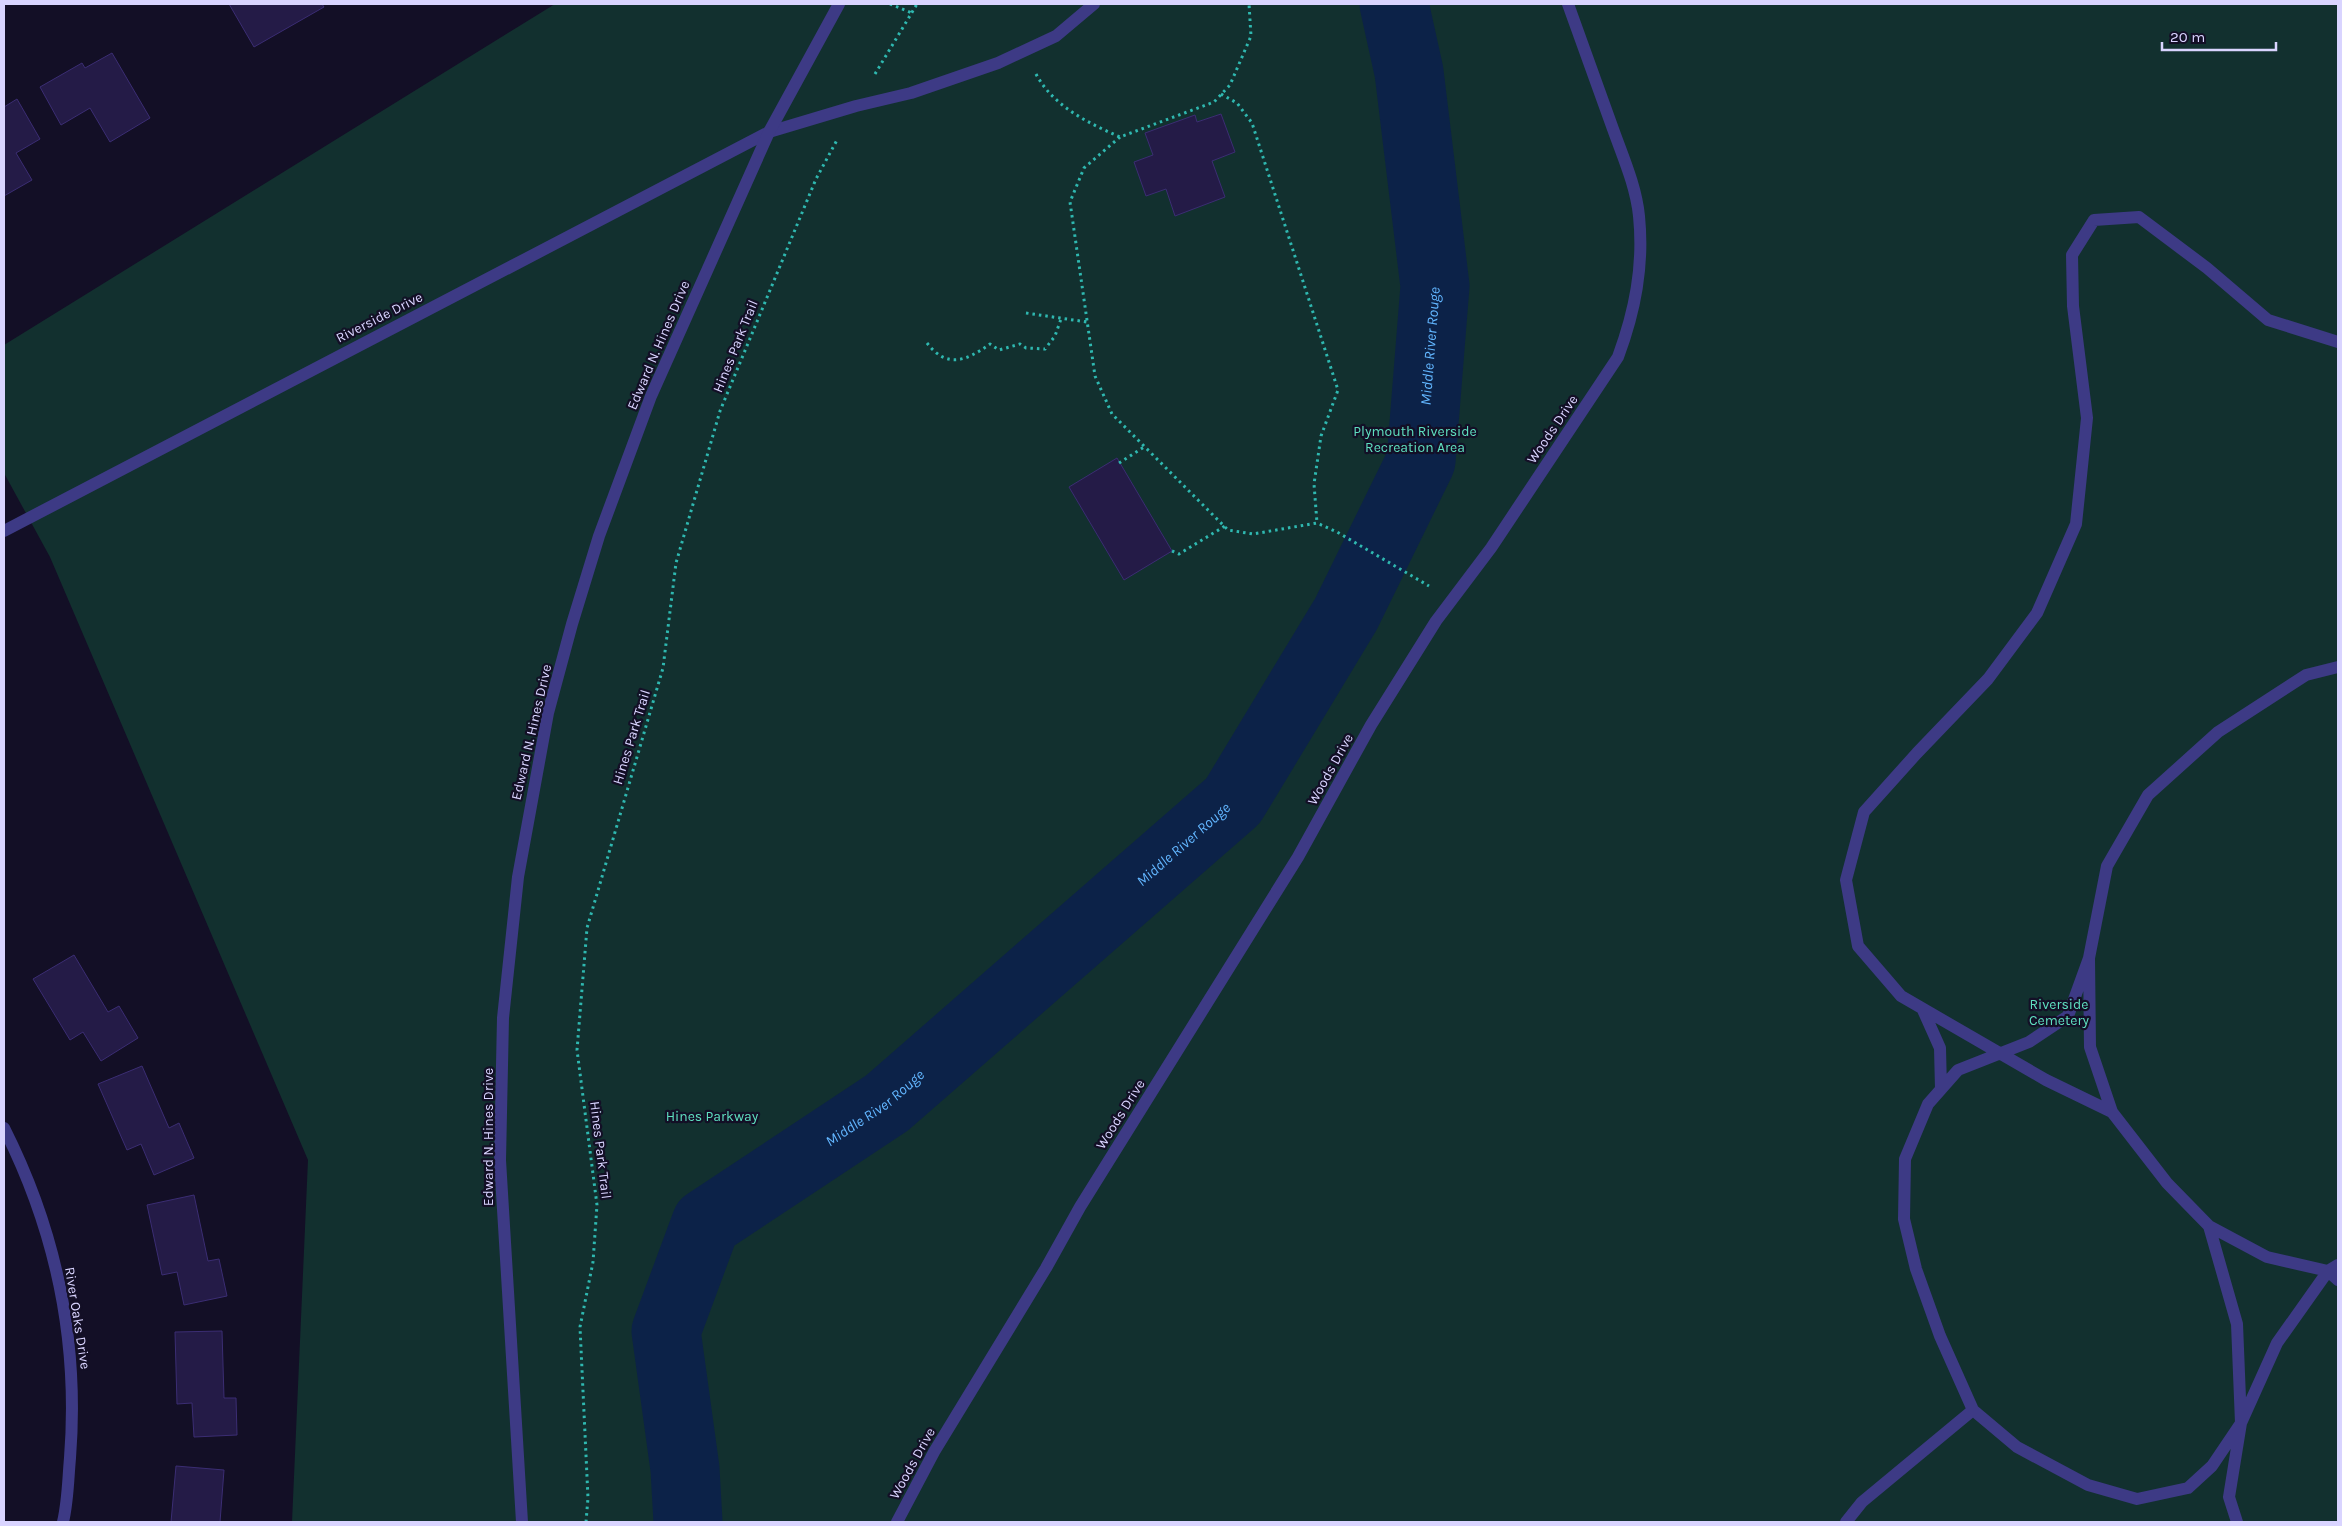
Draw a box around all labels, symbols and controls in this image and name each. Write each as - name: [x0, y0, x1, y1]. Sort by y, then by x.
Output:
- scale bar: [2162, 20, 2276, 52]
- text: 20 m: [2170, 28, 2205, 46]
- street label: Edward N. Hines Drive: [624, 278, 693, 412]
- water label: Middle River Rouge: [1416, 286, 1444, 406]
- street label: Riverside Drive: [333, 288, 425, 347]
- street label: Hines Park Trail: [709, 297, 762, 395]
- street label: Woods Drive: [1523, 392, 1582, 467]
- park label: Plymouth Riverside Recreation Area: [1353, 423, 1477, 456]
- street label: Edward N. Hines Drive: [508, 663, 555, 802]
- street label: Hines Park Trail: [609, 688, 654, 787]
- street label: Woods Drive: [1304, 731, 1357, 808]
- water label: Middle River Rouge: [1133, 799, 1234, 890]
- park label: Riverside Cemetery: [2029, 996, 2090, 1029]
- water label: Middle River Rouge: [822, 1066, 928, 1150]
- street label: Edward N. Hines Drive: [480, 1068, 497, 1206]
- street label: Woods Drive: [1092, 1076, 1149, 1152]
- street label: Hines Park Trail: [586, 1100, 615, 1200]
- park label: Hines Parkway: [666, 1108, 759, 1125]
- street label: River Oaks Drive: [61, 1266, 94, 1370]
- street label: Woods Drive: [886, 1425, 939, 1502]

